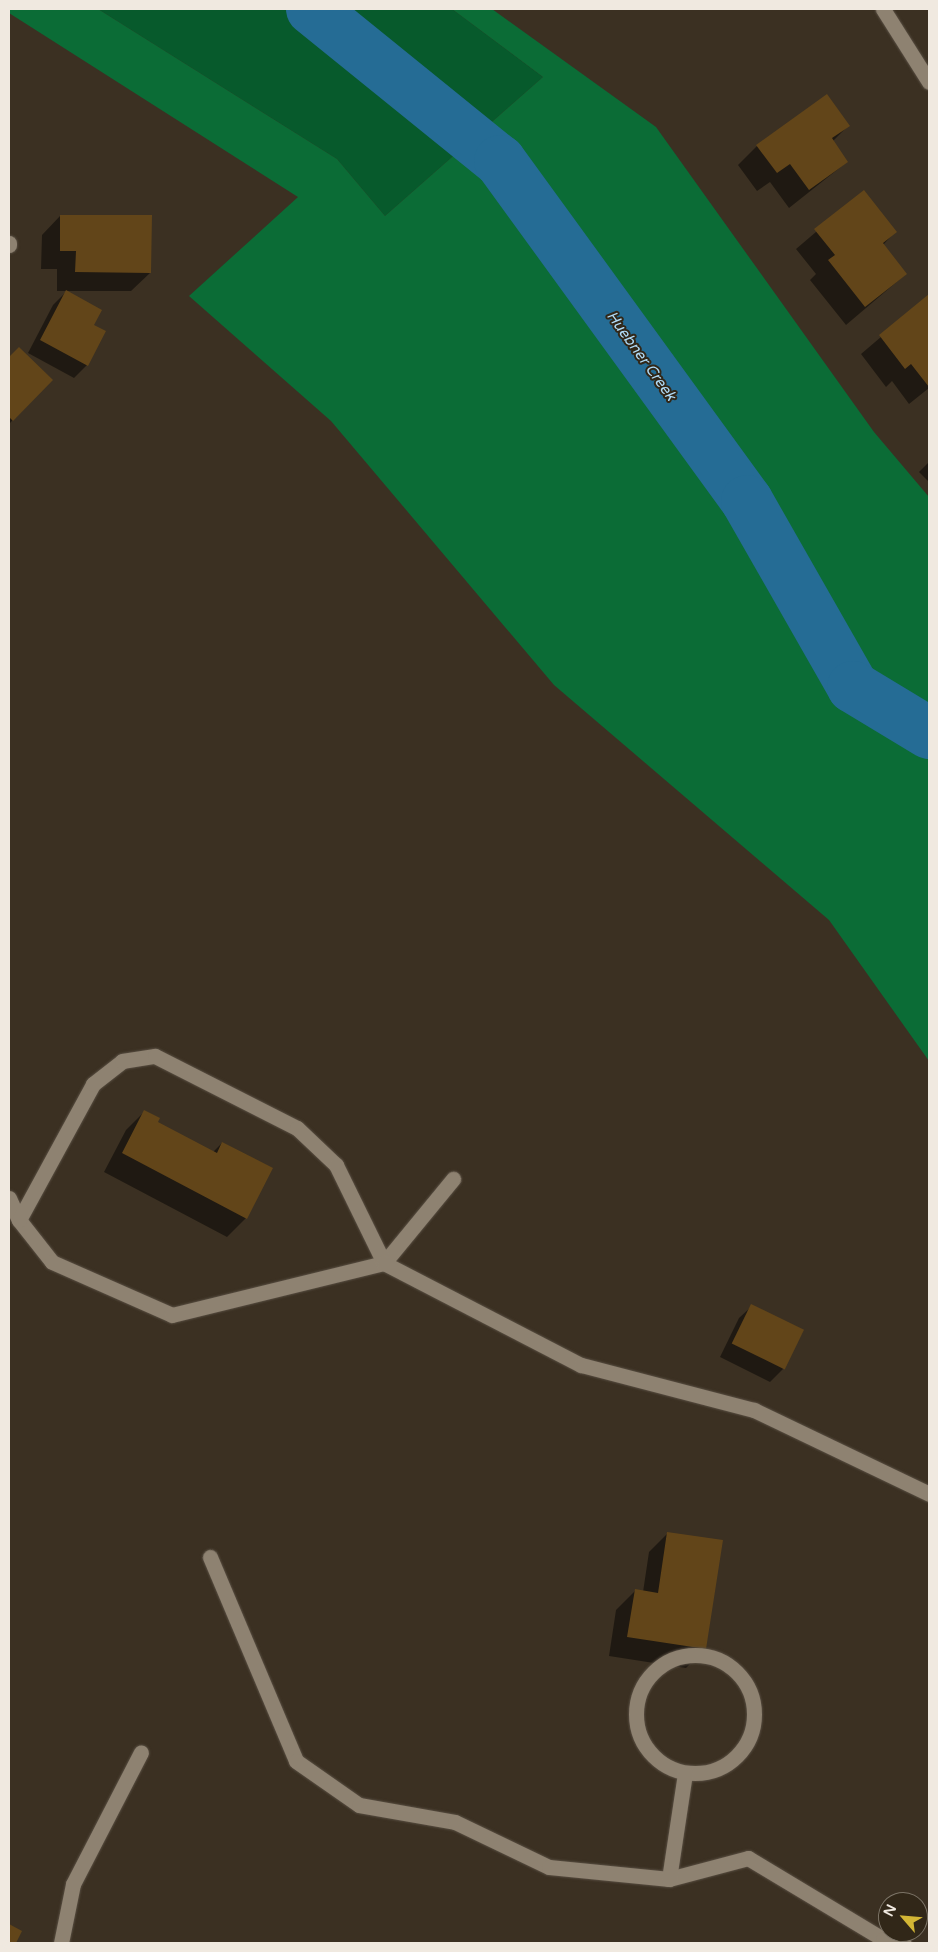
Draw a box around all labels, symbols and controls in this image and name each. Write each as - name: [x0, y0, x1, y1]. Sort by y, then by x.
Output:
- water label: Huebner Creek: [602, 308, 680, 404]
- north arrow: [878, 1892, 928, 1942]
- text: N: [880, 1902, 900, 1919]

